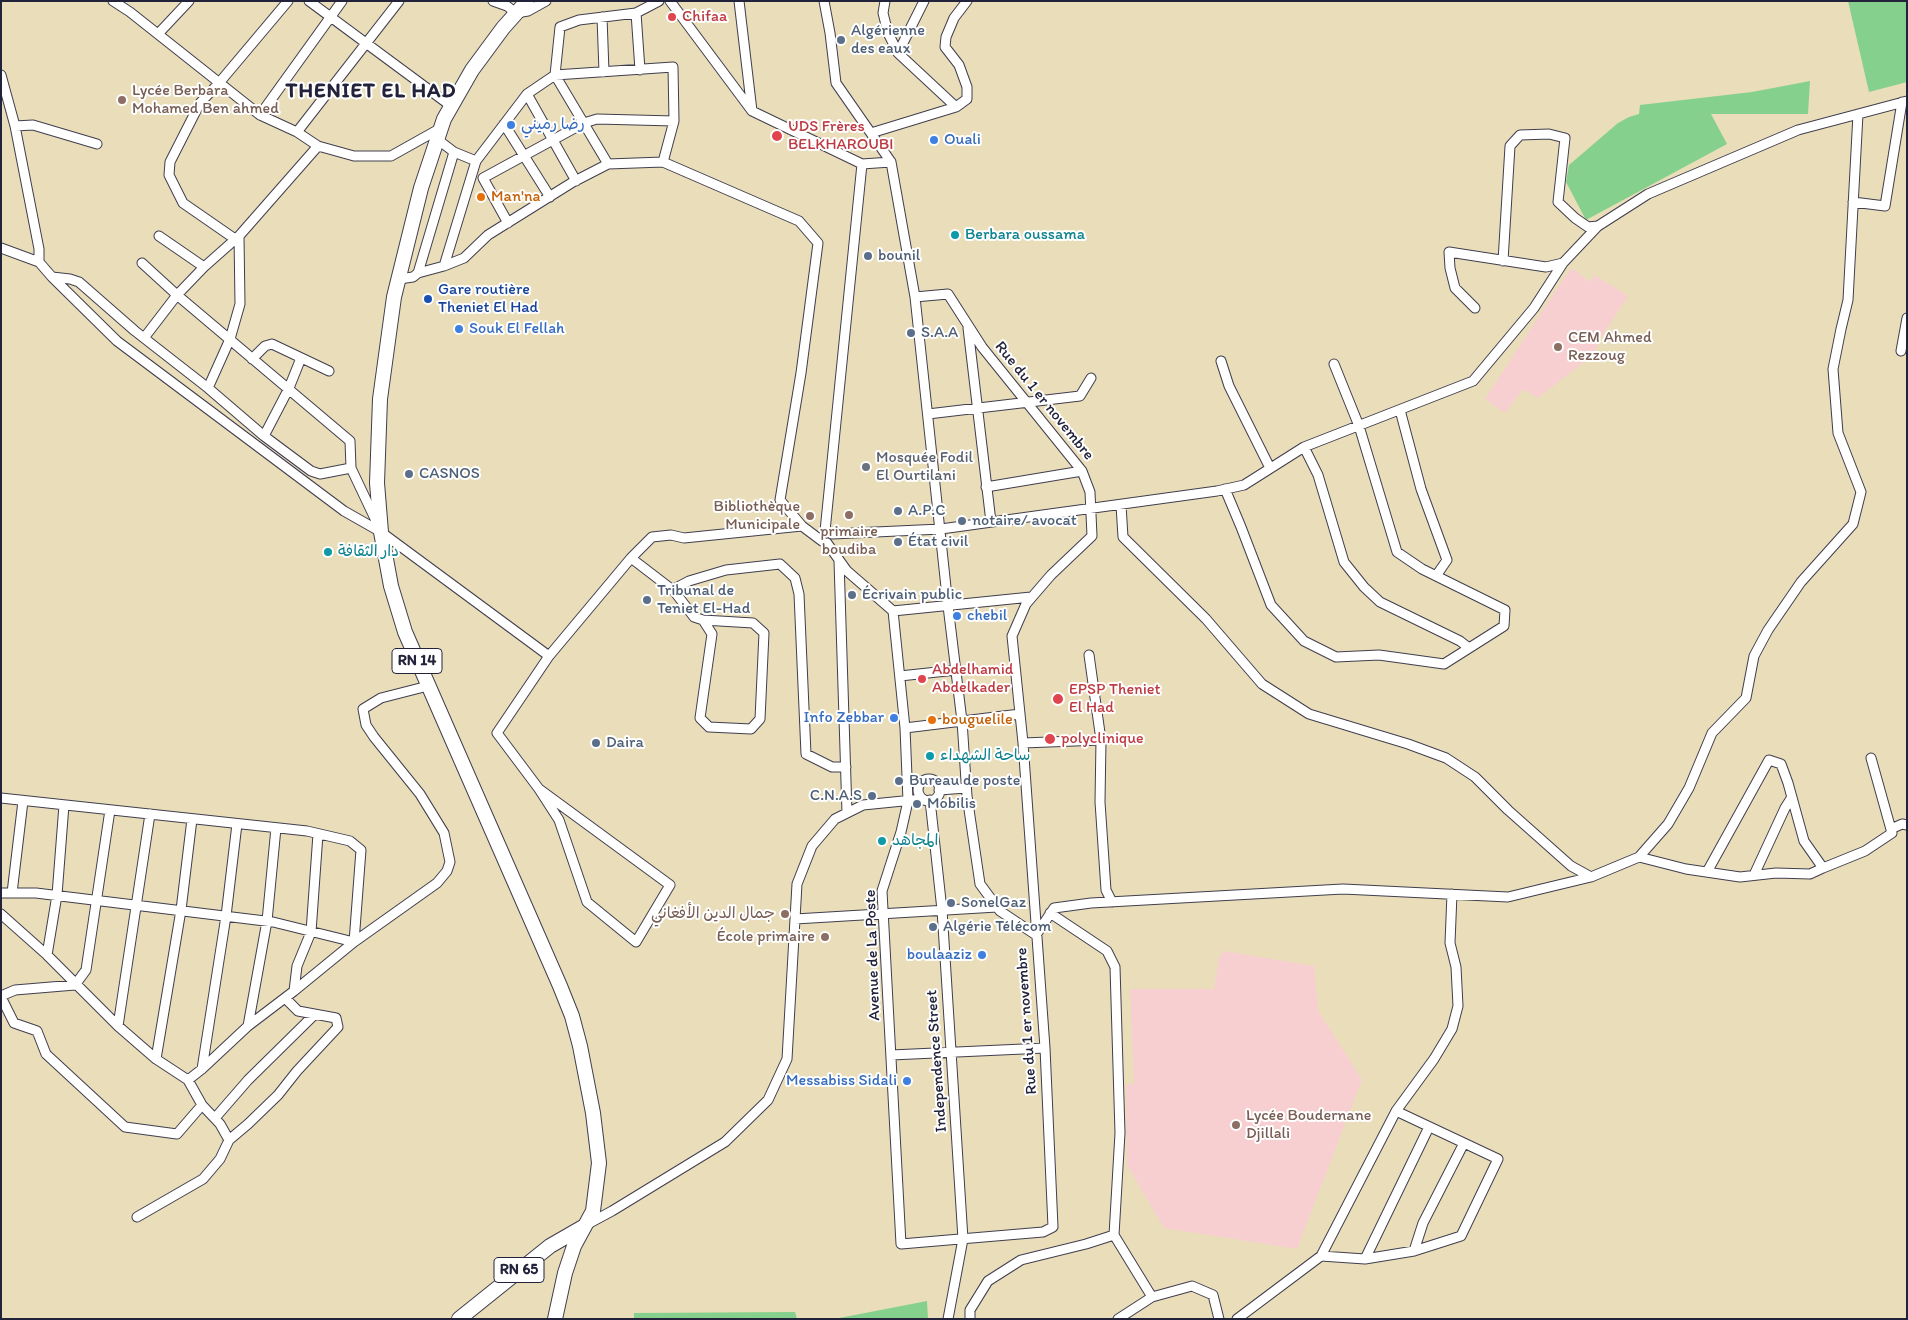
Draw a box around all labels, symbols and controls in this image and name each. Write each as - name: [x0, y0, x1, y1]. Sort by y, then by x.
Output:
- place label: Chifaa: [682, 7, 727, 27]
- marker: Chifaa: [666, 11, 678, 23]
- place label: Algérienne des eaux: [851, 21, 925, 59]
- marker: Algérienne des eaux: [835, 34, 847, 46]
- district label: THENIET EL HAD: [285, 79, 457, 105]
- place label: Lycée Berbara Mohamed Ben ahmed: [132, 81, 279, 119]
- marker: Lycée Berbara Mohamed Ben ahmed: [116, 94, 128, 106]
- place label: رضا رميني: [521, 115, 585, 135]
- place label: UDS Frères BELKHAROUBI: [788, 117, 894, 155]
- marker: رضا رميني: [505, 119, 517, 131]
- marker: UDS Frères BELKHAROUBI: [770, 129, 784, 143]
- place label: Ouali: [944, 130, 981, 150]
- marker: Ouali: [928, 134, 940, 146]
- place label: Man'na: [491, 187, 540, 207]
- marker: Man'na: [475, 191, 487, 203]
- place label: Berbara oussama: [965, 225, 1085, 245]
- marker: Berbara oussama: [949, 229, 961, 241]
- place label: bounil: [878, 246, 920, 266]
- marker: bounil: [862, 250, 874, 262]
- place label: Gare routière Theniet El Had: [438, 280, 538, 318]
- marker: Gare routière Theniet El Had: [422, 293, 434, 305]
- place label: Souk El Fellah: [469, 319, 565, 339]
- marker: Souk El Fellah: [453, 323, 465, 335]
- place label: S.A.A: [921, 323, 958, 343]
- marker: S.A.A: [905, 327, 917, 339]
- place label: CEM Ahmed Rezzoug: [1568, 328, 1652, 366]
- street label: Rue du 1 er novembre: [990, 338, 1098, 464]
- marker: CEM Ahmed Rezzoug: [1552, 341, 1564, 353]
- place label: Mosquée Fodil El Ourtilani: [876, 448, 973, 486]
- marker: Mosquée Fodil El Ourtilani: [860, 461, 872, 473]
- place label: CASNOS: [419, 464, 480, 484]
- marker: CASNOS: [403, 468, 415, 480]
- place label: Bibliothèque Municipale: [714, 497, 800, 535]
- place label: A.P.C: [908, 501, 946, 521]
- marker: A.P.C: [892, 505, 904, 517]
- marker: primaire boudiba: [843, 509, 855, 521]
- marker: Bibliothèque Municipale: [804, 510, 816, 522]
- place label: notaire/ avocat: [972, 511, 1077, 531]
- marker: notaire/ avocat: [956, 515, 968, 527]
- place label: primaire boudiba: [820, 522, 878, 560]
- place label: État civil: [908, 532, 968, 552]
- marker: État civil: [892, 536, 904, 548]
- place label: دار الثقافة: [338, 542, 399, 562]
- marker: دار الثقافة: [322, 546, 334, 558]
- place label: Tribunal de Teniet El-Had: [657, 581, 750, 619]
- place label: Écrivain public: [862, 585, 962, 605]
- marker: Écrivain public: [846, 589, 858, 601]
- marker: Tribunal de Teniet El-Had: [641, 594, 653, 606]
- place label: chebil: [967, 606, 1007, 626]
- marker: chebil: [951, 610, 963, 622]
- road number: RN 14: [392, 648, 442, 674]
- place label: Abdelhamid Abdelkader: [932, 660, 1013, 698]
- marker: Abdelhamid Abdelkader: [916, 673, 928, 685]
- place label: EPSP Theniet El Had: [1069, 680, 1160, 718]
- marker: EPSP Theniet El Had: [1051, 692, 1065, 706]
- place label: Info Zebbar: [804, 708, 884, 728]
- place label: bouguelile: [942, 710, 1013, 730]
- marker: Info Zebbar: [888, 712, 900, 724]
- marker: bouguelile: [926, 714, 938, 726]
- place label: polyclinique: [1061, 729, 1144, 749]
- marker: polyclinique: [1043, 732, 1057, 746]
- place label: Daira: [606, 733, 644, 753]
- marker: Daira: [590, 737, 602, 749]
- place label: ساحة الشهداء: [940, 746, 1030, 766]
- marker: ساحة الشهداء: [924, 750, 936, 762]
- place label: Bureau de poste: [909, 771, 1020, 791]
- marker: Bureau de poste: [893, 775, 905, 787]
- place label: C.N.A.S: [810, 786, 862, 806]
- marker: C.N.A.S: [866, 790, 878, 802]
- place label: Mobilis: [927, 794, 976, 814]
- marker: Mobilis: [911, 798, 923, 810]
- place label: المجاهد: [892, 831, 939, 851]
- marker: المجاهد: [876, 835, 888, 847]
- street label: Avenue de La Poste: [861, 889, 885, 1021]
- place label: SonelGaz: [961, 893, 1026, 913]
- marker: SonelGaz: [945, 897, 957, 909]
- place label: جمال الدين الأفغاني: [651, 904, 775, 924]
- marker: جمال الدين الأفغاني: [779, 908, 791, 920]
- place label: Algérie Télécom: [943, 917, 1051, 937]
- marker: Algérie Télécom: [927, 921, 939, 933]
- place label: École primaire: [717, 927, 815, 947]
- marker: École primaire: [819, 931, 831, 943]
- place label: boulaaziz: [907, 945, 972, 965]
- street label: Rue du 1 er novembre: [1012, 947, 1042, 1095]
- marker: boulaaziz: [976, 949, 988, 961]
- street label: Independence Street: [922, 989, 952, 1133]
- place label: Messabiss Sidali: [786, 1071, 897, 1091]
- marker: Messabiss Sidali: [901, 1075, 913, 1087]
- place label: Lycée Boudernane Djillali: [1246, 1106, 1371, 1144]
- marker: Lycée Boudernane Djillali: [1230, 1119, 1242, 1131]
- road number: RN 65: [494, 1258, 544, 1282]

